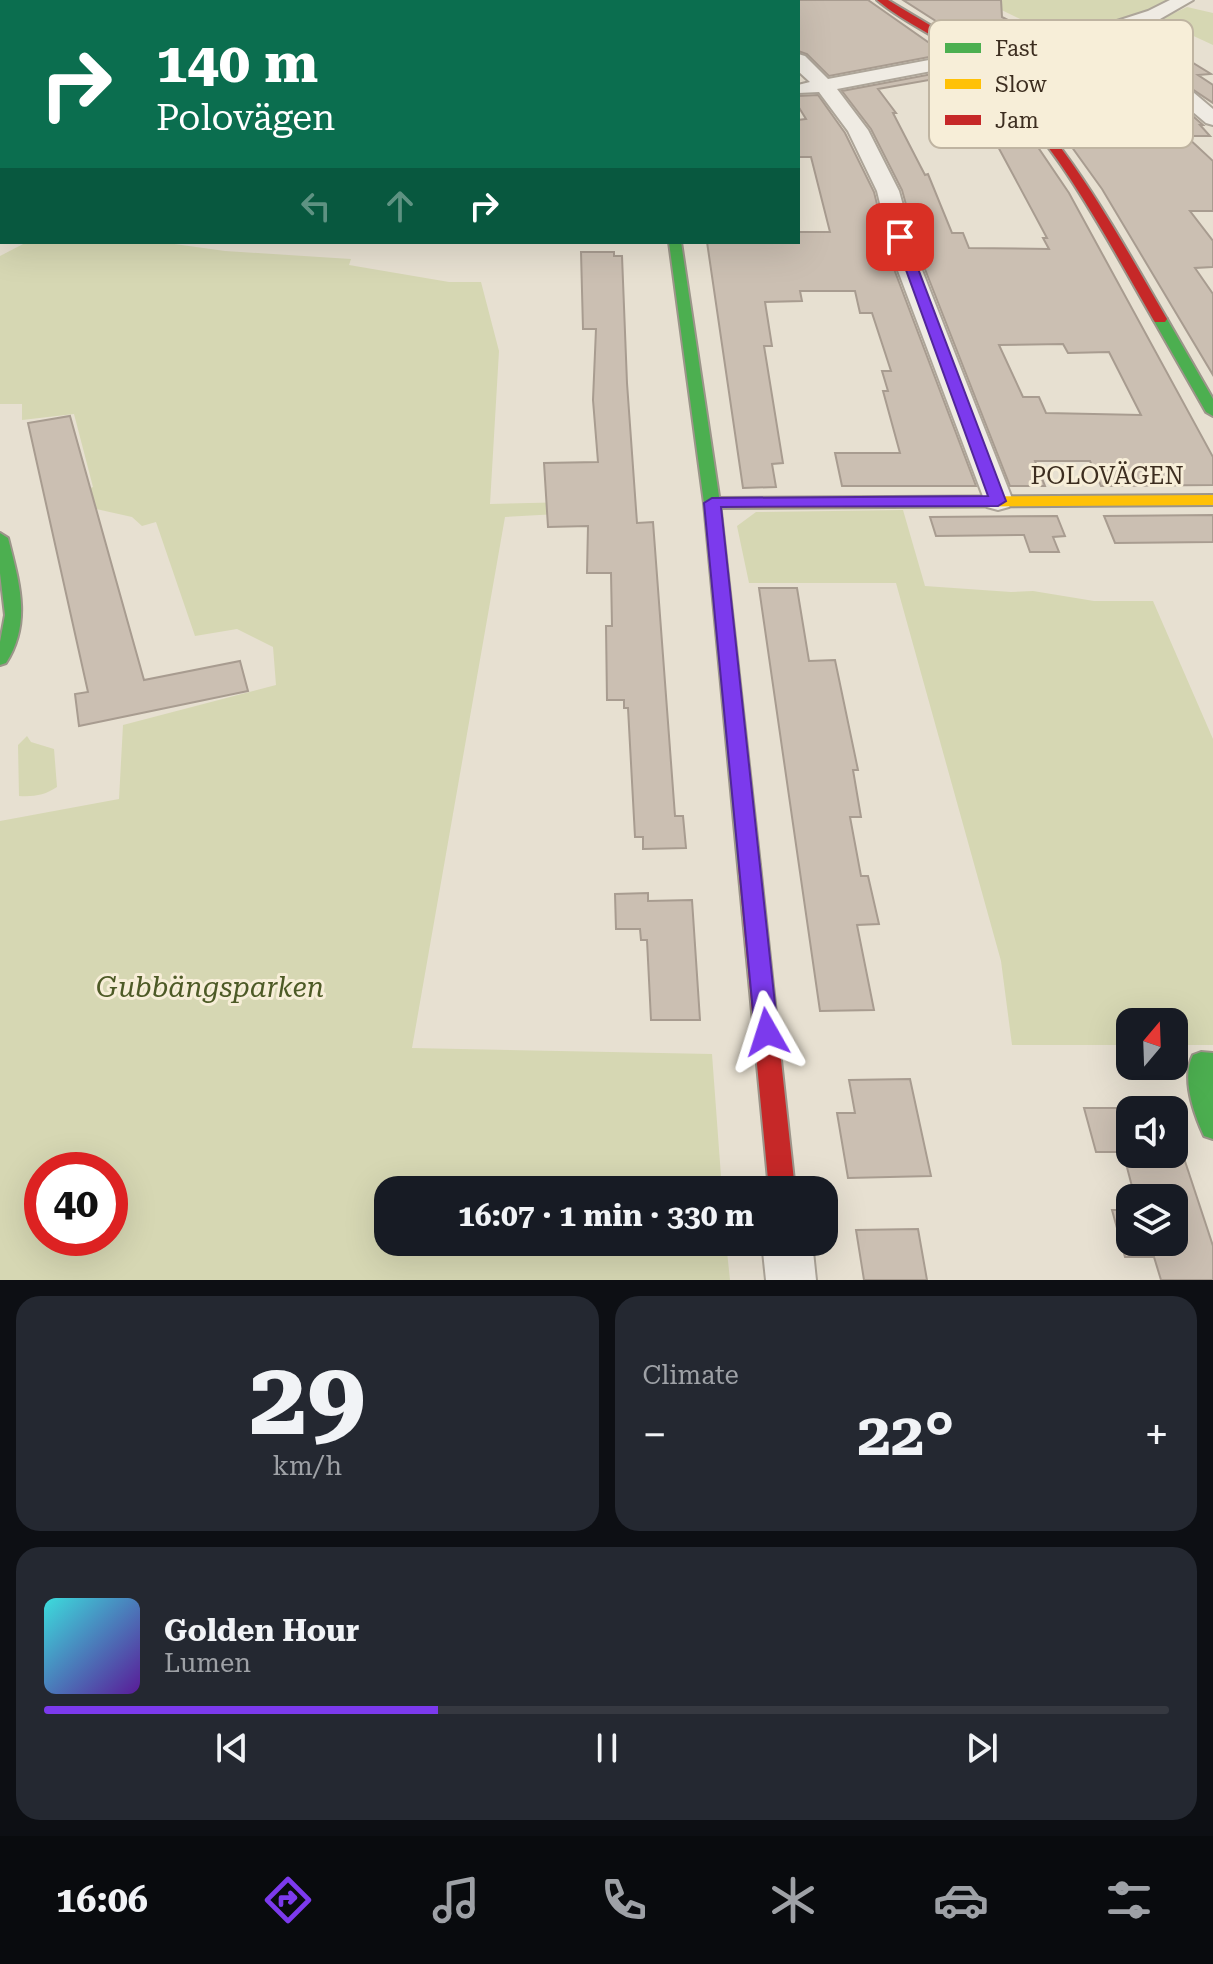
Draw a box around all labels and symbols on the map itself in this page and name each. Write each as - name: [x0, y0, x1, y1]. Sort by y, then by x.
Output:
- legend: [929, 20, 1193, 148]
- text: Fast: [995, 36, 1038, 61]
- text: Slow: [995, 72, 1048, 97]
- text: Jam: [995, 108, 1039, 133]
- pin: [866, 203, 934, 271]
- street label: POLOVÄGEN: [1030, 461, 1184, 490]
- park label: Gubbängsparken: [96, 971, 324, 1004]
- position arrow: [725, 990, 809, 1074]
- north arrow: [1116, 1008, 1188, 1080]
- speed limit sign: 40: [24, 1152, 128, 1256]

